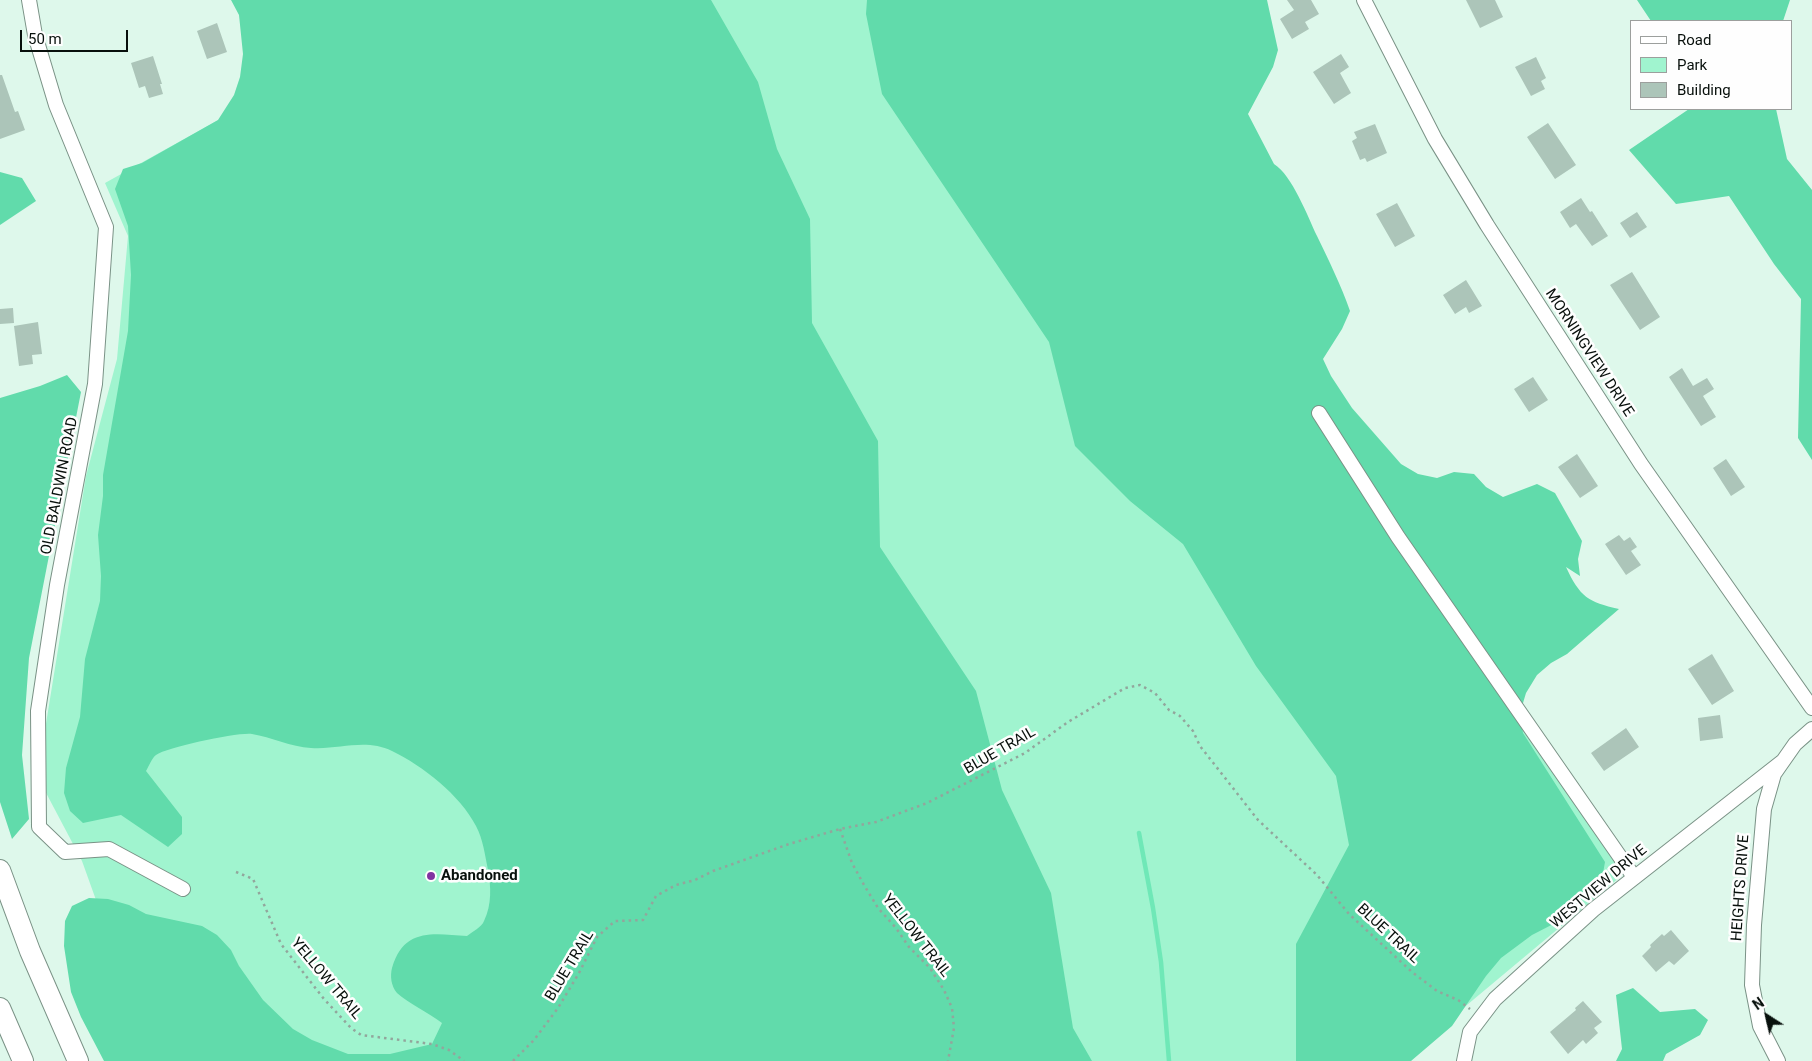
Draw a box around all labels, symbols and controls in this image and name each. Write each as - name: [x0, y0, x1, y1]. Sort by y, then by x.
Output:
- scale bar: [22, 20, 130, 52]
- legend: [1630, 20, 1792, 110]
- text: 50 m: [28, 30, 62, 48]
- text: Road: [1677, 31, 1711, 49]
- text: Park: [1677, 56, 1707, 74]
- text: Building: [1677, 81, 1731, 99]
- street label: MORNINGVIEW DRIVE: [1541, 286, 1637, 420]
- street label: OLD BALDWIN ROAD: [38, 416, 82, 556]
- street label: BLUE TRAIL: [961, 723, 1039, 779]
- street label: HEIGHTS DRIVE: [1728, 834, 1754, 942]
- street label: WESTVIEW DRIVE: [1547, 841, 1651, 933]
- place label: Abandoned: [441, 867, 518, 885]
- marker: Abandoned: [425, 870, 437, 882]
- street label: YELLOW TRAIL: [878, 891, 954, 981]
- street label: BLUE TRAIL: [1353, 900, 1423, 968]
- street label: BLUE TRAIL: [542, 927, 598, 1005]
- street label: YELLOW TRAIL: [287, 935, 365, 1023]
- north arrow: [1742, 991, 1792, 1041]
- text: N: [1750, 994, 1767, 1013]

